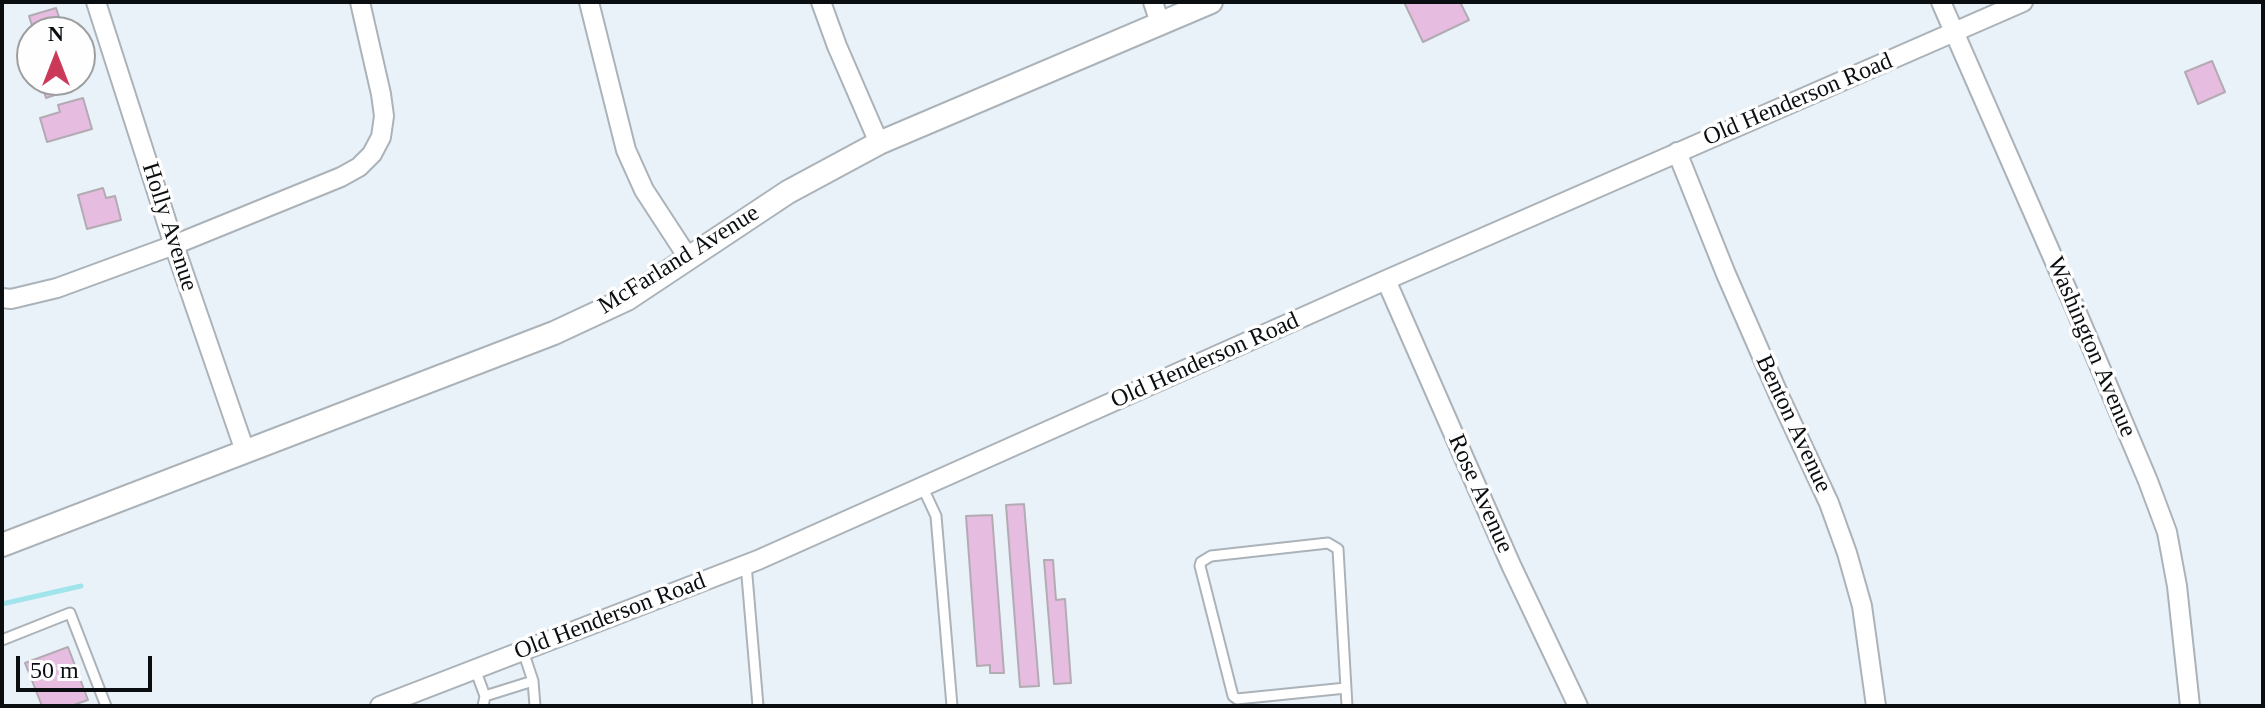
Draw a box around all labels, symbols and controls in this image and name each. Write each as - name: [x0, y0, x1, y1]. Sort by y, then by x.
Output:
- north arrow: [16, 16, 96, 96]
- text: N: [48, 21, 64, 46]
- street label: Old Henderson Road: [1699, 47, 1897, 153]
- street label: Holly Avenue: [135, 159, 203, 295]
- street label: McFarland Avenue: [593, 199, 765, 321]
- street label: Washington Avenue: [2040, 253, 2142, 441]
- street label: Old Henderson Road: [1107, 307, 1303, 415]
- street label: Benton Avenue: [1749, 351, 1837, 497]
- street label: Rose Avenue: [1441, 430, 1519, 558]
- street label: Old Henderson Road: [510, 567, 710, 667]
- scale bar: [20, 640, 156, 690]
- text: 50 m: [30, 657, 79, 683]

